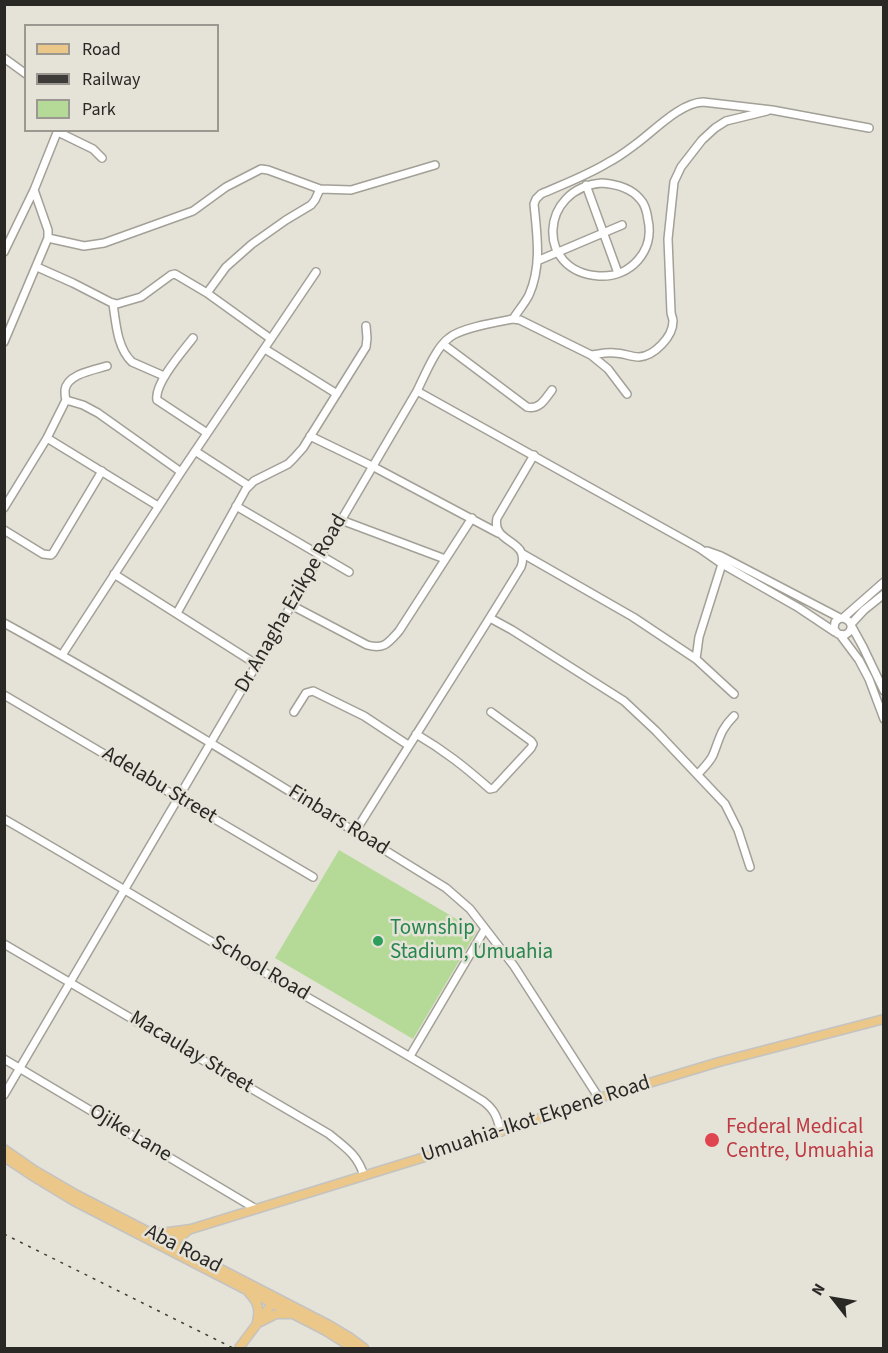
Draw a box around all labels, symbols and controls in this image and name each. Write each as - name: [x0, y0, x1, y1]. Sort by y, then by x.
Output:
- legend: [24, 24, 219, 132]
- text: Road: [82, 37, 121, 62]
- text: Railway: [82, 67, 141, 92]
- text: Park: [82, 97, 116, 122]
- street label: Dr Anagha Ezikpe Road: [231, 510, 353, 698]
- street label: Adelabu Street: [97, 742, 221, 830]
- street label: Finbars Road: [283, 780, 393, 862]
- place label: Township Stadium, Umuahia: [390, 916, 553, 966]
- street label: School Road: [206, 931, 314, 1007]
- marker: Township Stadium, Umuahia: [371, 934, 385, 948]
- street label: Macaulay Street: [125, 1006, 257, 1100]
- street label: Umuahia-Ikot Ekpene Road: [418, 1071, 654, 1169]
- street label: Ojike Lane: [84, 1100, 176, 1168]
- place label: Federal Medical Centre, Umuahia: [726, 1115, 874, 1165]
- marker: Federal Medical Centre, Umuahia: [703, 1131, 721, 1149]
- street label: Aba Road: [140, 1220, 226, 1280]
- north arrow: [804, 1269, 864, 1329]
- text: N: [806, 1280, 831, 1300]

